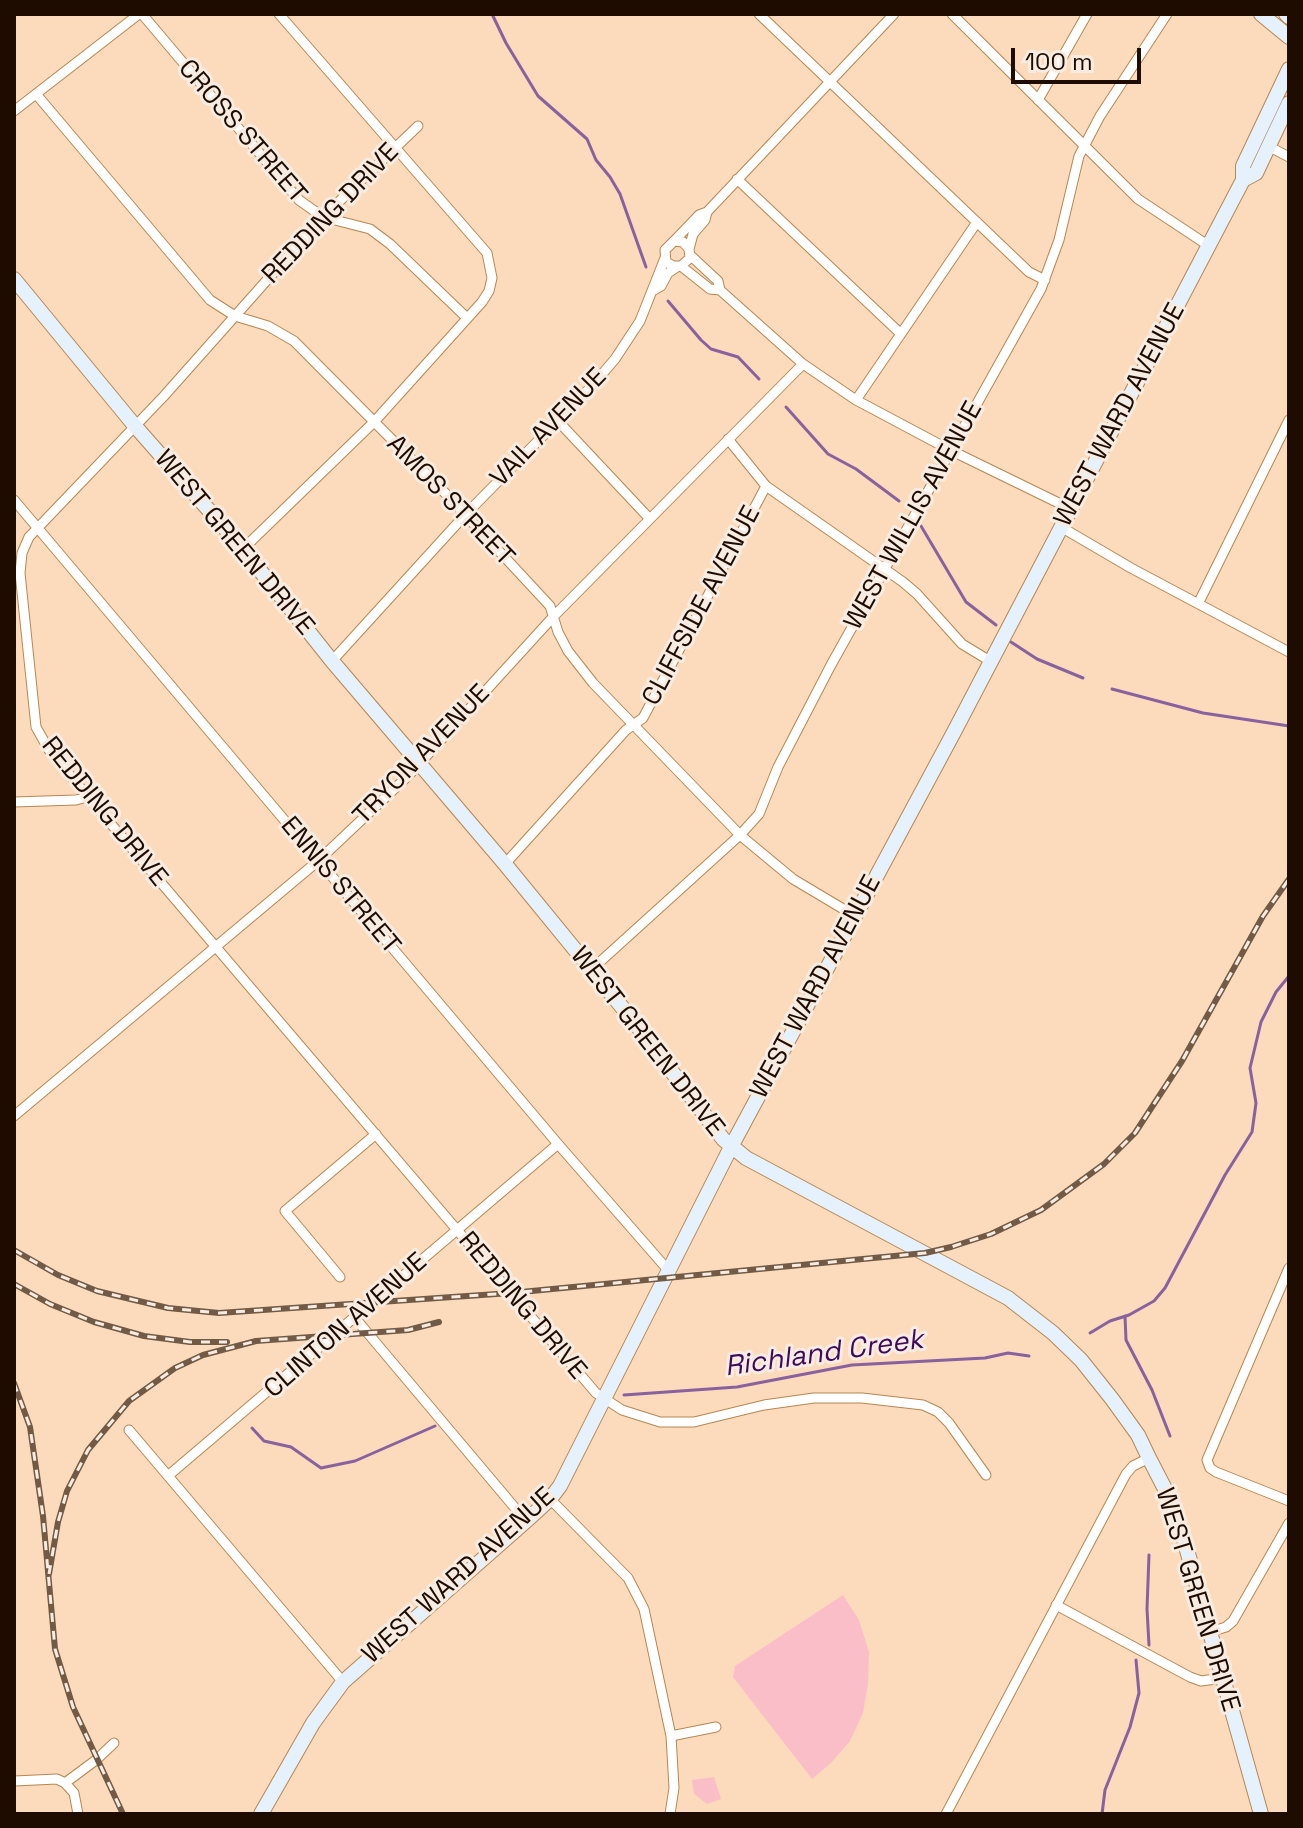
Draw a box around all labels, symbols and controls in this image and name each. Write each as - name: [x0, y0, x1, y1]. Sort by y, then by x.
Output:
- scale bar: [1015, 32, 1145, 82]
- text: 100 m: [1025, 46, 1093, 77]
- street label: CROSS STREET: [171, 54, 313, 210]
- street label: REDDING DRIVE: [256, 137, 406, 291]
- street label: WEST WARD AVENUE: [1048, 298, 1192, 532]
- street label: VAIL AVENUE: [485, 362, 613, 494]
- street label: WEST WILLIS AVENUE: [838, 397, 990, 635]
- street label: AMOS STREET: [380, 429, 520, 573]
- street label: WEST GREEN DRIVE: [147, 444, 321, 642]
- street label: CLIFFSIDE AVENUE: [636, 501, 768, 711]
- street label: TRYON AVENUE: [347, 678, 497, 832]
- street label: REDDING DRIVE: [34, 731, 174, 893]
- street label: ENNIS STREET: [274, 811, 406, 961]
- street label: WEST WARD AVENUE: [744, 870, 888, 1104]
- street label: WEST GREEN DRIVE: [563, 941, 731, 1143]
- street label: REDDING DRIVE: [451, 1226, 593, 1386]
- street label: CLINTON AVENUE: [258, 1247, 434, 1405]
- water label: Richland Creek: [723, 1323, 925, 1385]
- street label: WEST WARD AVENUE: [356, 1481, 562, 1671]
- street label: WEST GREEN DRIVE: [1148, 1484, 1246, 1716]

